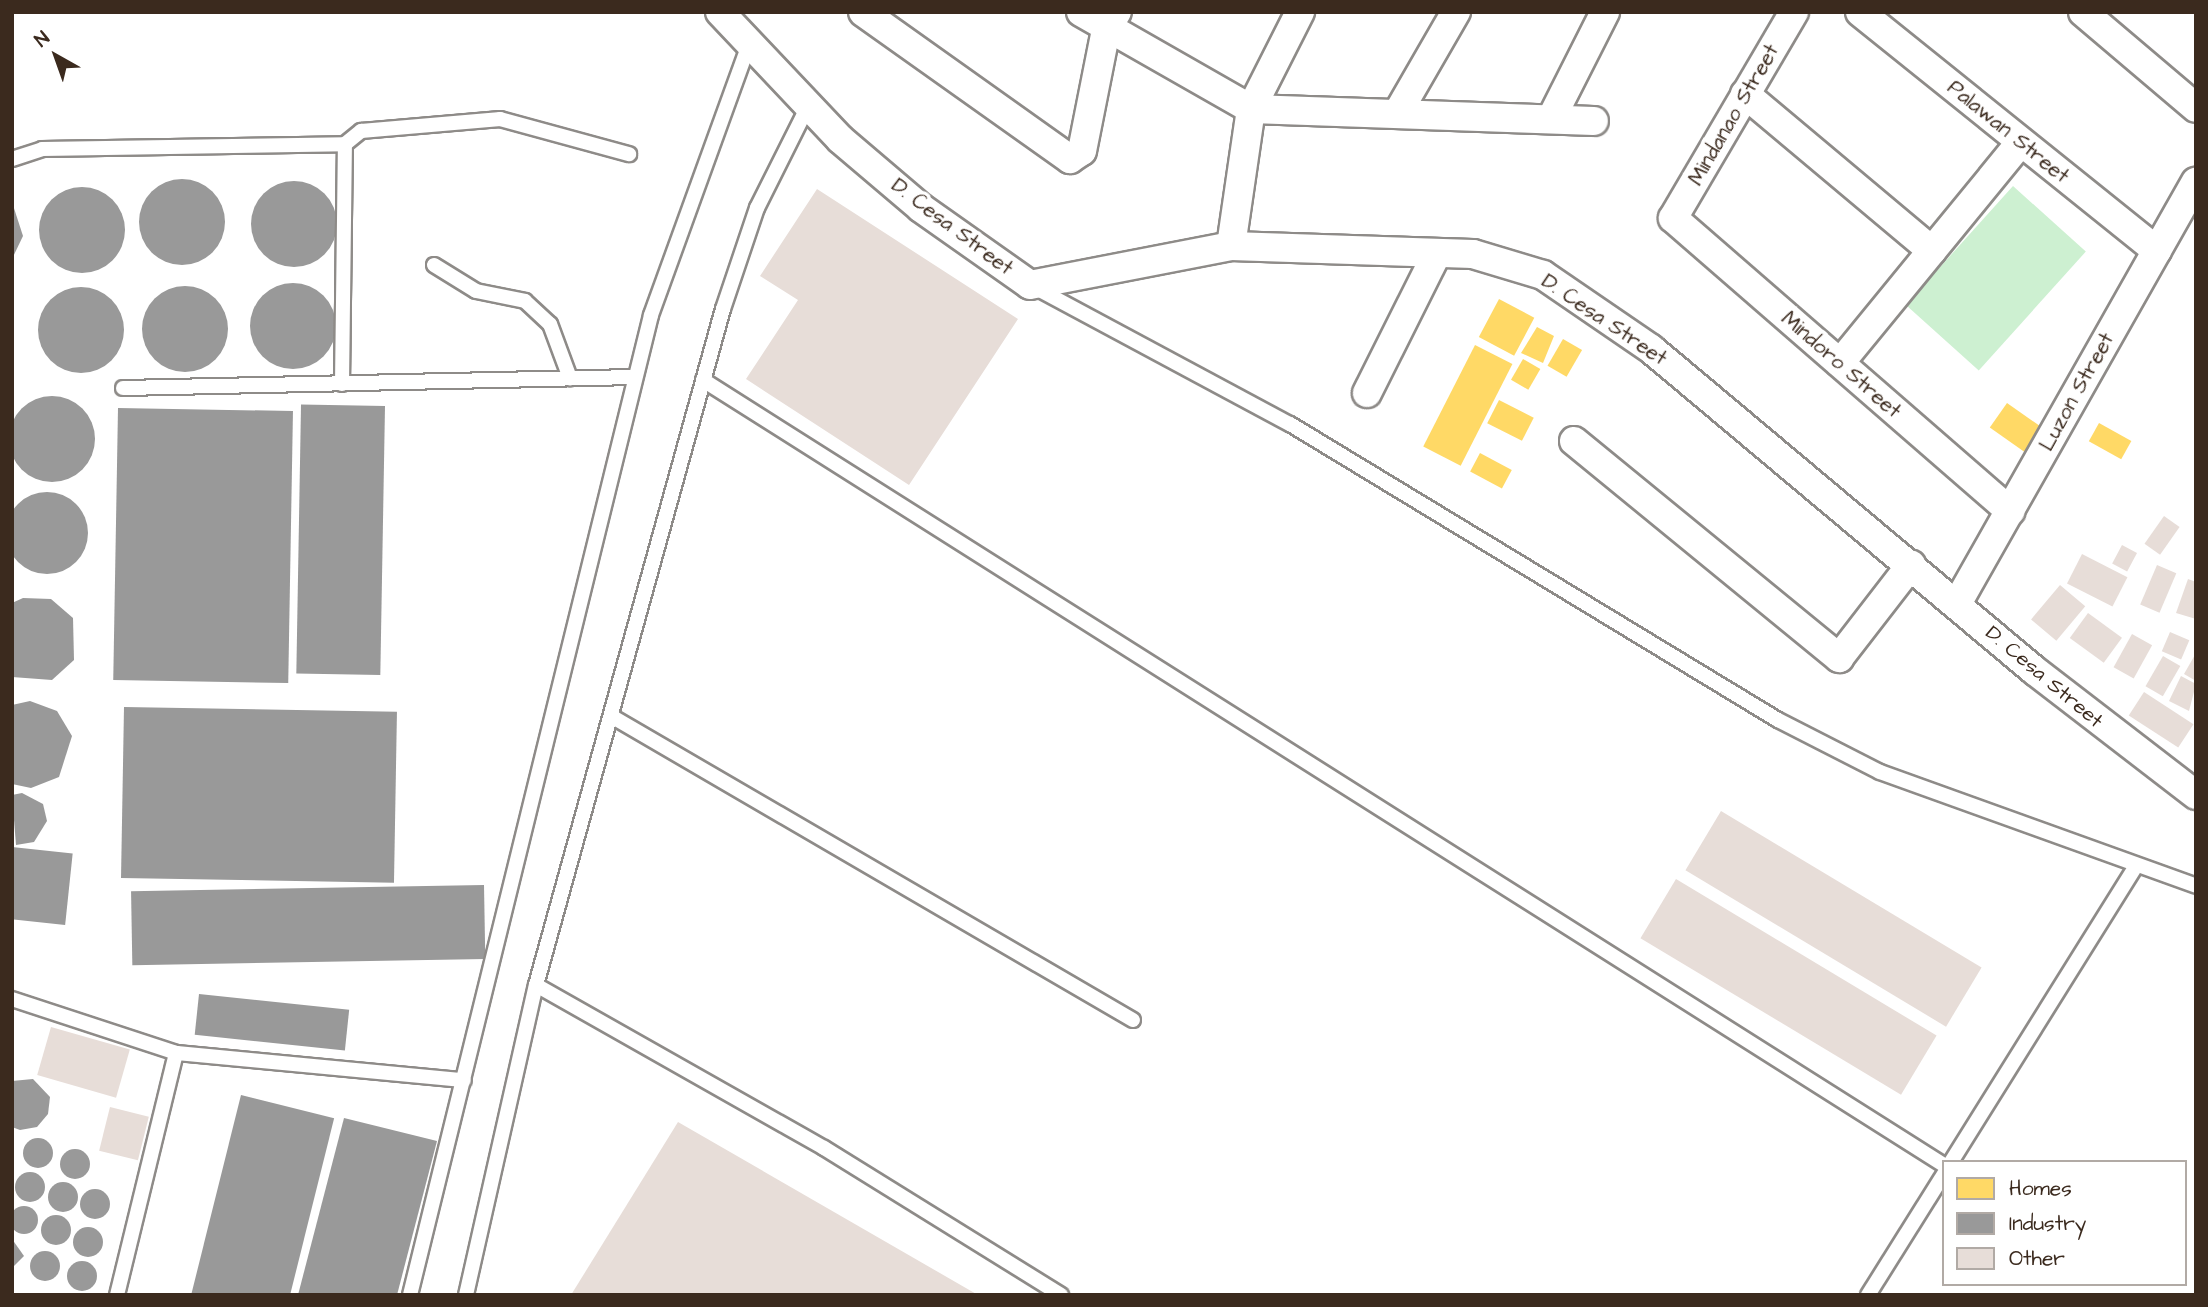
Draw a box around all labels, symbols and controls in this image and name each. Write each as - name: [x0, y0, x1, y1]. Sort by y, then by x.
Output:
- north arrow: [21, 21, 91, 91]
- text: N: [29, 25, 55, 54]
- street label: Mindanao Street: [1683, 40, 1785, 190]
- street label: Palawan Street: [1942, 75, 2074, 189]
- street label: D. Cesa Street: [886, 173, 1018, 281]
- street label: D. Cesa Street: [1537, 269, 1671, 371]
- street label: Mindoro Street: [1776, 306, 1906, 424]
- street label: Luzon Street: [2034, 329, 2120, 455]
- street label: D. Cesa Street: [1980, 621, 2108, 733]
- legend: [1942, 1160, 2187, 1286]
- text: Homes: [2009, 1174, 2072, 1203]
- text: Industry: [2009, 1209, 2086, 1238]
- text: Other: [2009, 1244, 2065, 1273]

